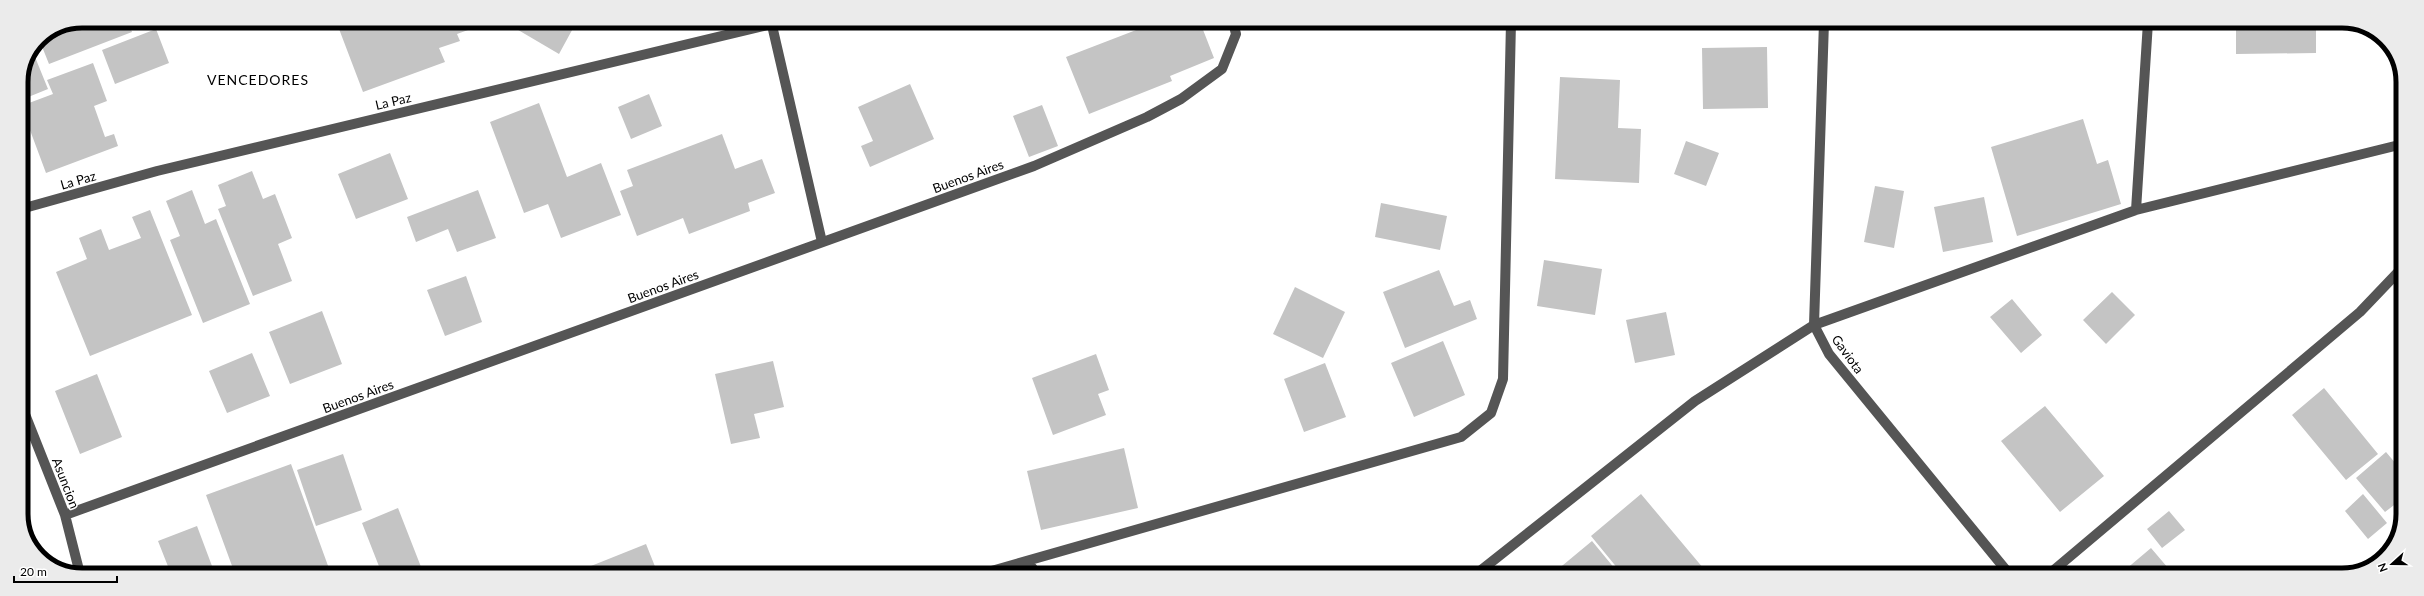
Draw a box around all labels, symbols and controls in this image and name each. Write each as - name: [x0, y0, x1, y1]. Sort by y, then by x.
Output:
- district label: VENCEDORES: [207, 71, 309, 88]
- street label: La Paz: [373, 89, 413, 113]
- street label: Buenos Aires: [930, 156, 1006, 196]
- street label: La Paz: [58, 167, 98, 193]
- street label: Buenos Aires: [625, 266, 701, 306]
- street label: Gaviota: [1829, 331, 1867, 377]
- street label: Buenos Aires: [320, 376, 396, 416]
- street label: Asuncion: [49, 455, 83, 511]
- north arrow: [2372, 544, 2412, 584]
- scale bar: [14, 558, 117, 584]
- text: N: [2375, 561, 2390, 574]
- text: 20 m: [20, 564, 47, 579]

